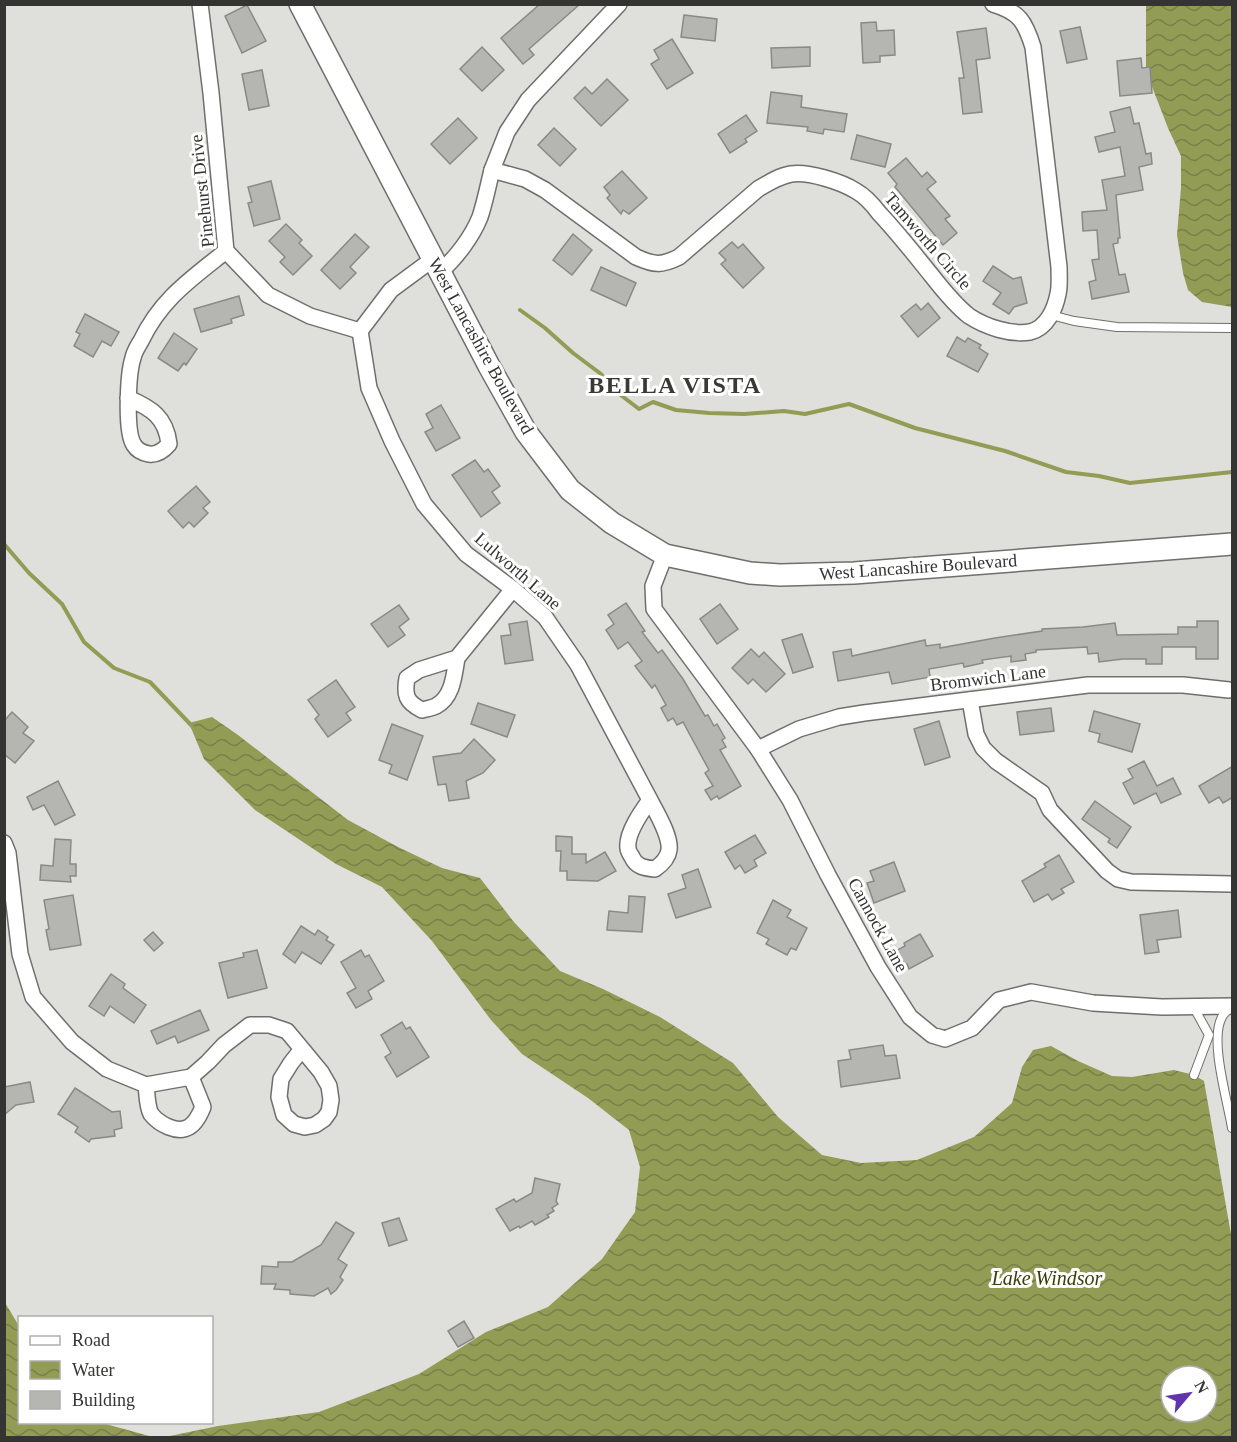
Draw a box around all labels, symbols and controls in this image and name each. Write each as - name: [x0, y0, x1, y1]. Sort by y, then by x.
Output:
- street label: Pinehurst Drive: [186, 134, 218, 248]
- street label: Tamworth Circle: [880, 188, 976, 294]
- street label: West Lancashire Boulevard: [424, 254, 538, 438]
- district label: BELLA VISTA: [588, 372, 762, 398]
- street label: Lulworth Lane: [471, 528, 565, 614]
- street label: West Lancashire Boulevard: [818, 550, 1018, 584]
- street label: Bromwich Lane: [929, 661, 1047, 695]
- street label: Cannock Lane: [844, 874, 912, 976]
- water label: Lake Windsor: [991, 1267, 1102, 1289]
- legend: [18, 1316, 213, 1424]
- text: Road: [72, 1330, 110, 1350]
- text: Water: [72, 1360, 115, 1380]
- north arrow: [1159, 1364, 1219, 1424]
- text: N: [1191, 1378, 1212, 1397]
- text: Building: [72, 1390, 135, 1410]

